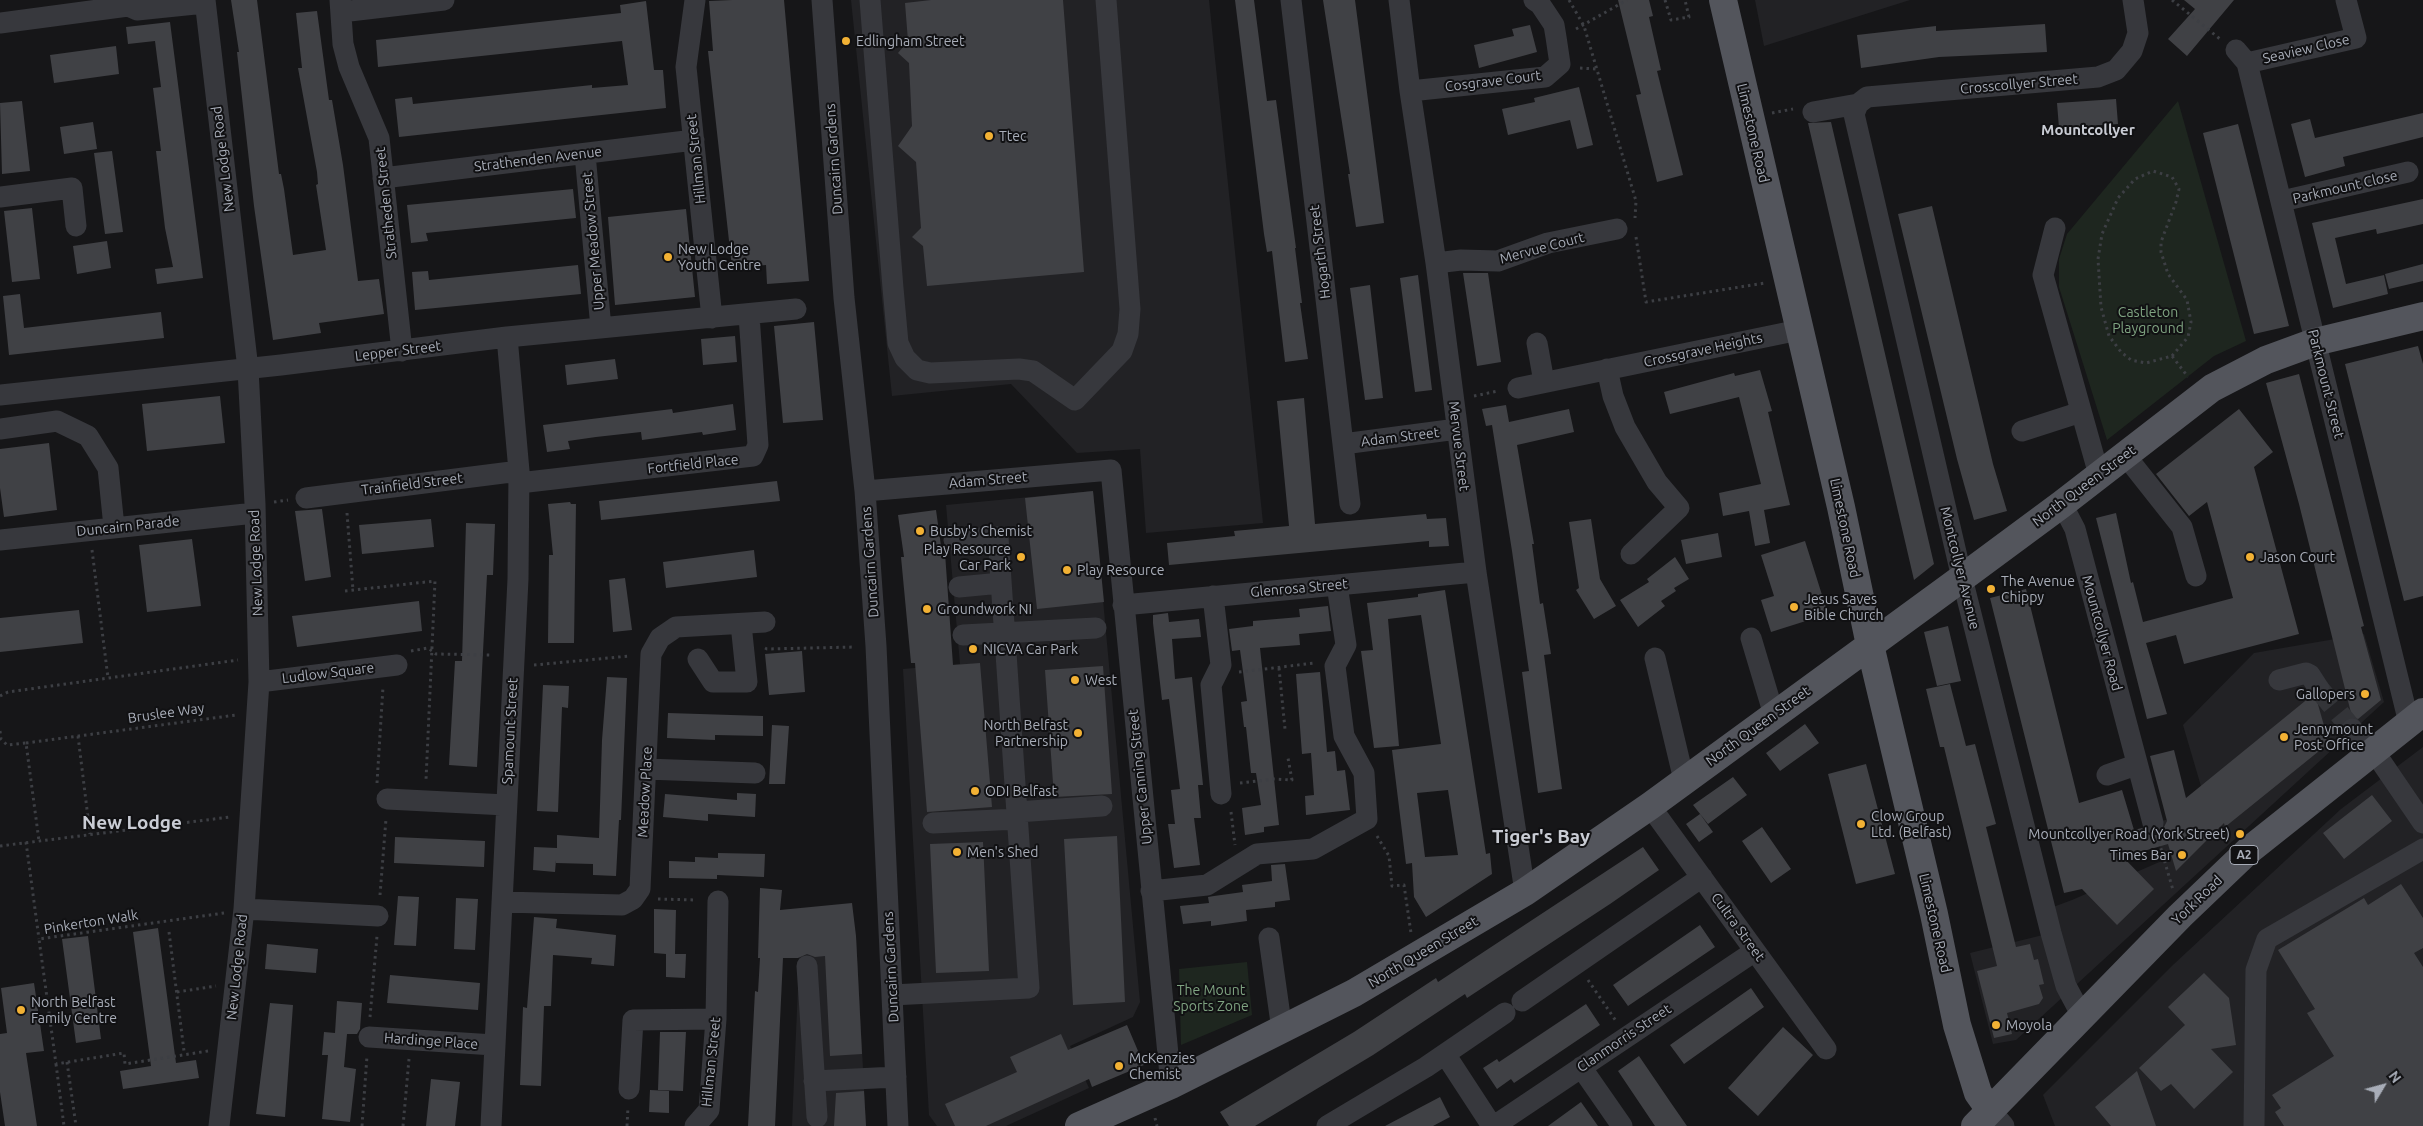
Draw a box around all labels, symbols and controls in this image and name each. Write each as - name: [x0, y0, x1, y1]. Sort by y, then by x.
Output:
- street label: Seaview Close: [2261, 31, 2351, 67]
- place label: Edlingham Street: [856, 33, 965, 49]
- marker: Edlingham Street: [840, 35, 852, 47]
- street label: Cosgrave Court: [1444, 67, 1542, 95]
- street label: Crosscollyer Street: [1959, 70, 2079, 98]
- street label: Limestone Road: [1733, 82, 1773, 184]
- street label: Duncairn Gardens: [822, 103, 846, 215]
- street label: New Lodge Road: [208, 105, 238, 213]
- street label: Hillman Street: [683, 113, 709, 205]
- district label: Mountcollyer: [2041, 121, 2135, 139]
- place label: Ttec: [999, 128, 1026, 144]
- marker: Ttec: [983, 130, 995, 142]
- street label: Strathenden Avenue: [473, 143, 603, 175]
- street label: Stratheden Street: [372, 146, 400, 260]
- street label: Parkmount Close: [2291, 167, 2399, 207]
- street label: Upper Meadow Street: [579, 171, 607, 311]
- street label: Hogarth Street: [1306, 204, 1334, 300]
- street label: Mervue Court: [1498, 229, 1586, 267]
- place label: New Lodge Youth Centre: [678, 241, 761, 274]
- marker: New Lodge Youth Centre: [662, 251, 674, 263]
- park label: Castleton Playground: [2112, 304, 2184, 336]
- street label: Parkmount Street: [2304, 328, 2348, 440]
- street label: Crossgrave Heights: [1642, 329, 1764, 371]
- street label: Lepper Street: [354, 337, 442, 365]
- street label: Mervue Street: [1445, 400, 1473, 492]
- street label: Adam Street: [1360, 424, 1440, 450]
- street label: North Queen Street: [2029, 442, 2139, 530]
- street label: Fortfield Place: [647, 451, 739, 477]
- street label: Adam Street: [948, 468, 1028, 492]
- street label: Trainfield Street: [360, 469, 464, 499]
- street label: Limestone Road: [1826, 477, 1864, 579]
- street label: Montcollyer Avenue: [1937, 505, 1983, 631]
- street label: Duncairn Gardens: [858, 506, 882, 618]
- street label: New Lodge Road: [246, 509, 266, 617]
- street label: Duncairn Parade: [76, 512, 180, 540]
- place label: Busby's Chemist: [930, 523, 1032, 539]
- marker: Busby's Chemist: [914, 525, 926, 537]
- place label: Play Resource Car Park: [924, 541, 1011, 574]
- place label: Jason Court: [2260, 549, 2335, 565]
- marker: Play Resource Car Park: [1015, 551, 1027, 563]
- marker: Jason Court: [2244, 551, 2256, 563]
- place label: Play Resource: [1077, 562, 1164, 578]
- marker: Play Resource: [1061, 564, 1073, 576]
- place label: The Avenue Chippy: [2001, 573, 2075, 606]
- street label: Mountcollyer Road: [2078, 573, 2126, 693]
- street label: Glenrosa Street: [1250, 575, 1348, 601]
- marker: The Avenue Chippy: [1985, 583, 1997, 595]
- place label: Jesus Saves Bible Church: [1804, 591, 1883, 624]
- place label: Groundwork NI: [937, 601, 1032, 617]
- marker: Jesus Saves Bible Church: [1788, 601, 1800, 613]
- marker: Groundwork NI: [921, 603, 933, 615]
- place label: NICVA Car Park: [983, 641, 1078, 657]
- marker: NICVA Car Park: [967, 643, 979, 655]
- street label: Ludlow Square: [281, 659, 375, 687]
- place label: West: [1085, 672, 1117, 688]
- marker: West: [1069, 674, 1081, 686]
- street label: Spamount Street: [499, 677, 521, 785]
- street label: North Queen Street: [1703, 683, 1813, 769]
- place label: Gallopers: [2296, 686, 2355, 702]
- marker: Gallopers: [2359, 688, 2371, 700]
- street label: Bruslee Way: [127, 699, 205, 727]
- street label: Upper Canning Street: [1125, 709, 1155, 845]
- place label: North Belfast Partnership: [983, 717, 1068, 750]
- place label: Jennymount Post Office: [2294, 721, 2373, 754]
- marker: North Belfast Partnership: [1072, 727, 1084, 739]
- marker: Jennymount Post Office: [2278, 731, 2290, 743]
- street label: Meadow Place: [634, 746, 656, 838]
- place label: ODI Belfast: [985, 783, 1057, 799]
- marker: ODI Belfast: [969, 785, 981, 797]
- place label: Clow Group Ltd. (Belfast): [1871, 808, 1952, 840]
- district label: New Lodge: [82, 812, 182, 834]
- marker: Clow Group Ltd. (Belfast): [1855, 818, 1867, 830]
- district label: Tiger's Bay: [1492, 826, 1590, 848]
- place label: Mountcollyer Road (York Street): [2028, 826, 2230, 842]
- marker: Mountcollyer Road (York Street): [2234, 828, 2246, 840]
- place label: Men's Shed: [967, 844, 1039, 860]
- marker: Men's Shed: [951, 846, 963, 858]
- road number: A2: [2230, 846, 2258, 864]
- place label: Times Bar: [2110, 847, 2172, 863]
- marker: Times Bar: [2176, 849, 2188, 861]
- street label: Limestone Road: [1915, 872, 1955, 974]
- street label: York Road: [2168, 872, 2226, 928]
- street label: Cultra Street: [1708, 890, 1768, 964]
- street label: Pinkerton Walk: [43, 906, 139, 938]
- street label: Duncairn Gardens: [880, 911, 902, 1023]
- street label: New Lodge Road: [223, 913, 251, 1021]
- street label: North Queen Street: [1365, 913, 1481, 991]
- park label: The Mount Sports Zone: [1173, 982, 1249, 1014]
- place label: North Belfast Family Centre: [31, 994, 117, 1026]
- street label: Clanmorris Street: [1574, 1000, 1674, 1076]
- marker: North Belfast Family Centre: [15, 1004, 27, 1016]
- street label: Hillman Street: [698, 1016, 724, 1108]
- place label: Moyola: [2006, 1017, 2052, 1033]
- marker: Moyola: [1990, 1019, 2002, 1031]
- street label: Hardinge Place: [383, 1029, 479, 1053]
- place label: McKenzies Chemist: [1129, 1050, 1195, 1082]
- marker: McKenzies Chemist: [1113, 1060, 1125, 1072]
- north arrow: [2358, 1061, 2408, 1111]
- text: N: [2385, 1068, 2405, 1086]

